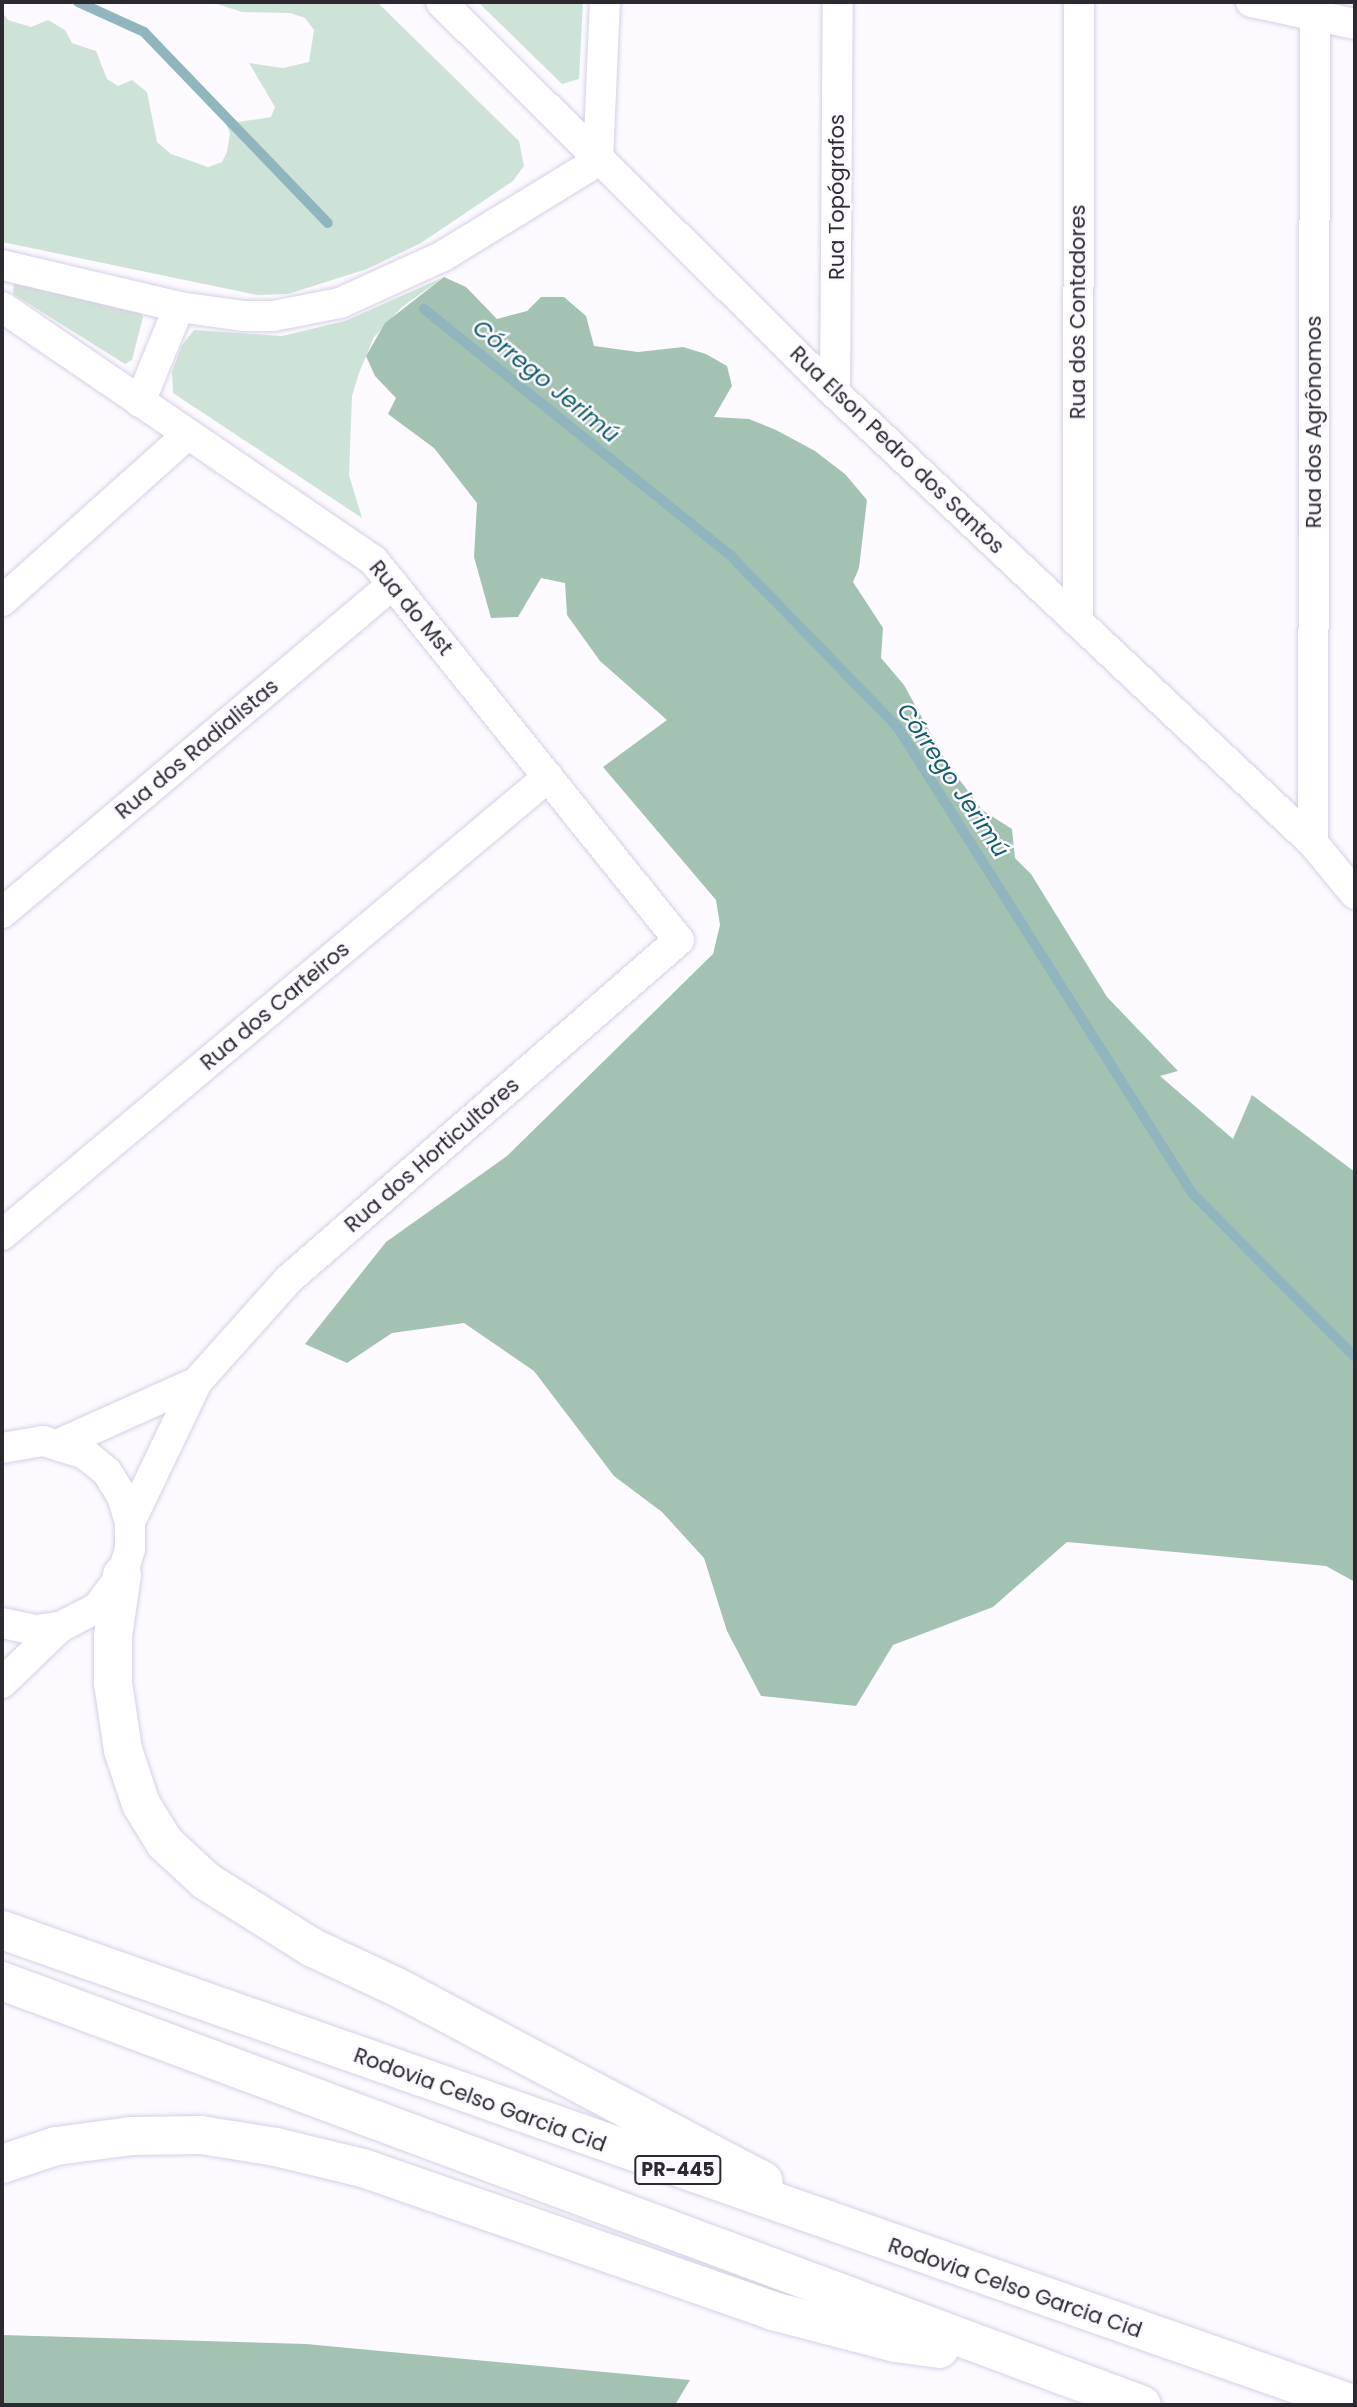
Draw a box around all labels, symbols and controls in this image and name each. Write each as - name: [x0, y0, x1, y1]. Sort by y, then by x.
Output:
- street label: Rua Topógrafos: [824, 114, 850, 280]
- street label: Rua dos Contadores: [1065, 205, 1091, 419]
- water label: Córrego Jerimú: [467, 314, 625, 448]
- street label: Rua dos Agrônomos: [1301, 316, 1327, 528]
- street label: Rua Elson Pedro dos Santos: [785, 341, 1009, 559]
- street label: Rua do Mst: [364, 555, 458, 661]
- street label: Rua dos Radialistas: [110, 674, 284, 824]
- water label: Córrego Jerimú: [891, 698, 1015, 862]
- street label: Rua dos Carteiros: [195, 936, 355, 1076]
- street label: Rua dos Horticultores: [340, 1072, 524, 1238]
- street label: Rodovia Celso Garcia Cid: [350, 2043, 610, 2157]
- road number: PR-445: [634, 2154, 722, 2186]
- street label: Rodovia Celso Garcia Cid: [885, 2233, 1145, 2343]

